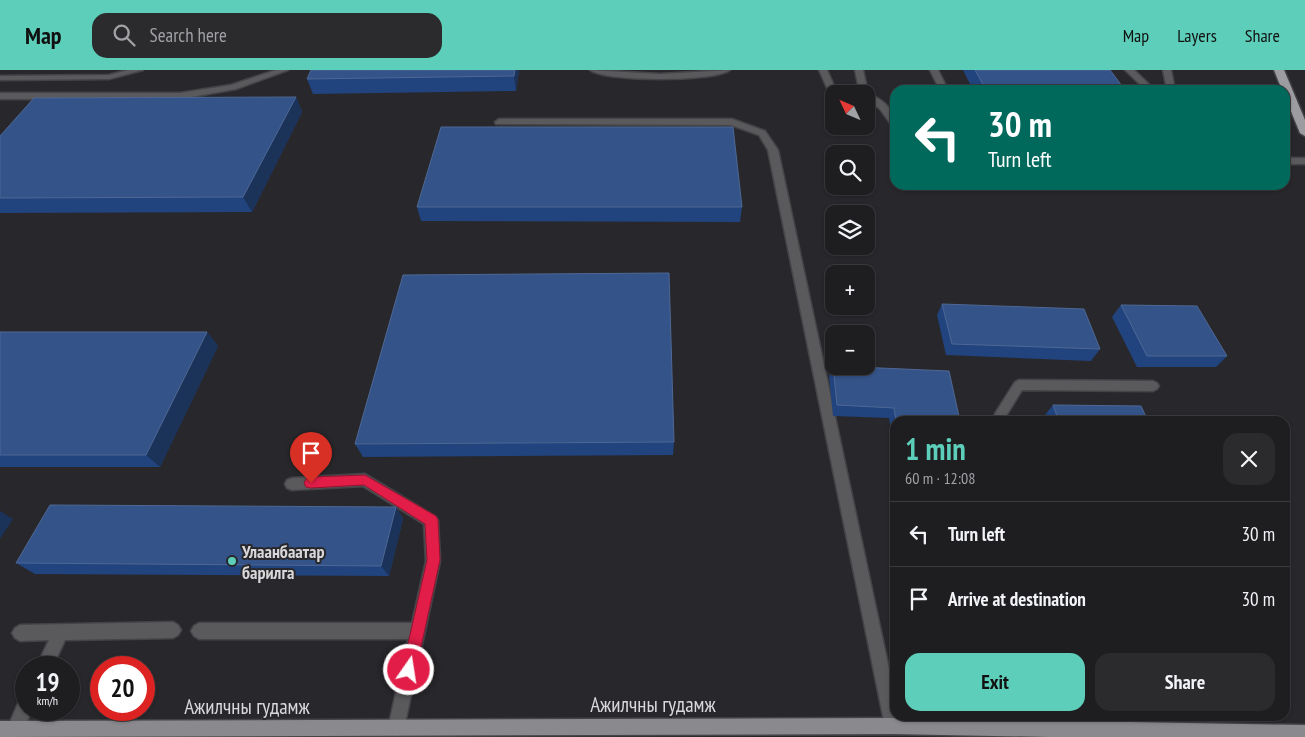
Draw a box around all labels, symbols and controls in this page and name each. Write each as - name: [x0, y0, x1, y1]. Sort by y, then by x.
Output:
- search box: [92, 13, 442, 58]
- text: Map: [25, 20, 62, 51]
- icon: search: [110, 21, 138, 49]
- text: Search here: [150, 23, 227, 47]
- text: Map: [1123, 24, 1149, 47]
- text: Layers: [1177, 24, 1217, 47]
- text: Share: [1245, 24, 1280, 47]
- north arrow: [825, 85, 875, 135]
- map controls: [825, 85, 875, 375]
- text: 30 m: [988, 101, 1052, 147]
- icon: left: [905, 105, 970, 170]
- button: search: [825, 145, 875, 195]
- text: Turn left: [988, 145, 1052, 173]
- button: layers: [825, 205, 875, 255]
- button: +: [825, 265, 875, 315]
- button: −: [825, 325, 875, 375]
- text: 1 min: [905, 429, 966, 468]
- pin: [290, 432, 332, 483]
- button: close: [1223, 433, 1275, 485]
- icon: arrive: [297, 439, 325, 467]
- text: 60 m · 12:08: [905, 468, 976, 488]
- icon: left: [905, 520, 933, 548]
- text: Turn left: [948, 522, 1005, 546]
- text: 30 m: [1242, 522, 1275, 546]
- place label: Улаанбаатар барилга: [241, 540, 324, 584]
- marker: Улаанбаатар барилга: [226, 555, 238, 567]
- icon: arrive: [905, 585, 933, 613]
- text: Arrive at destination: [948, 587, 1086, 611]
- text: 30 m: [1242, 587, 1275, 611]
- position arrow: [382, 643, 434, 695]
- button: Exit: [905, 653, 1085, 711]
- button: Share: [1095, 653, 1275, 711]
- speed limit sign: 20: [90, 656, 155, 721]
- text: 19: [36, 666, 59, 698]
- street label: Ажилчны гудамж: [590, 691, 717, 718]
- text: km/h: [37, 693, 58, 708]
- street label: Ажилчны гудамж: [184, 693, 311, 720]

